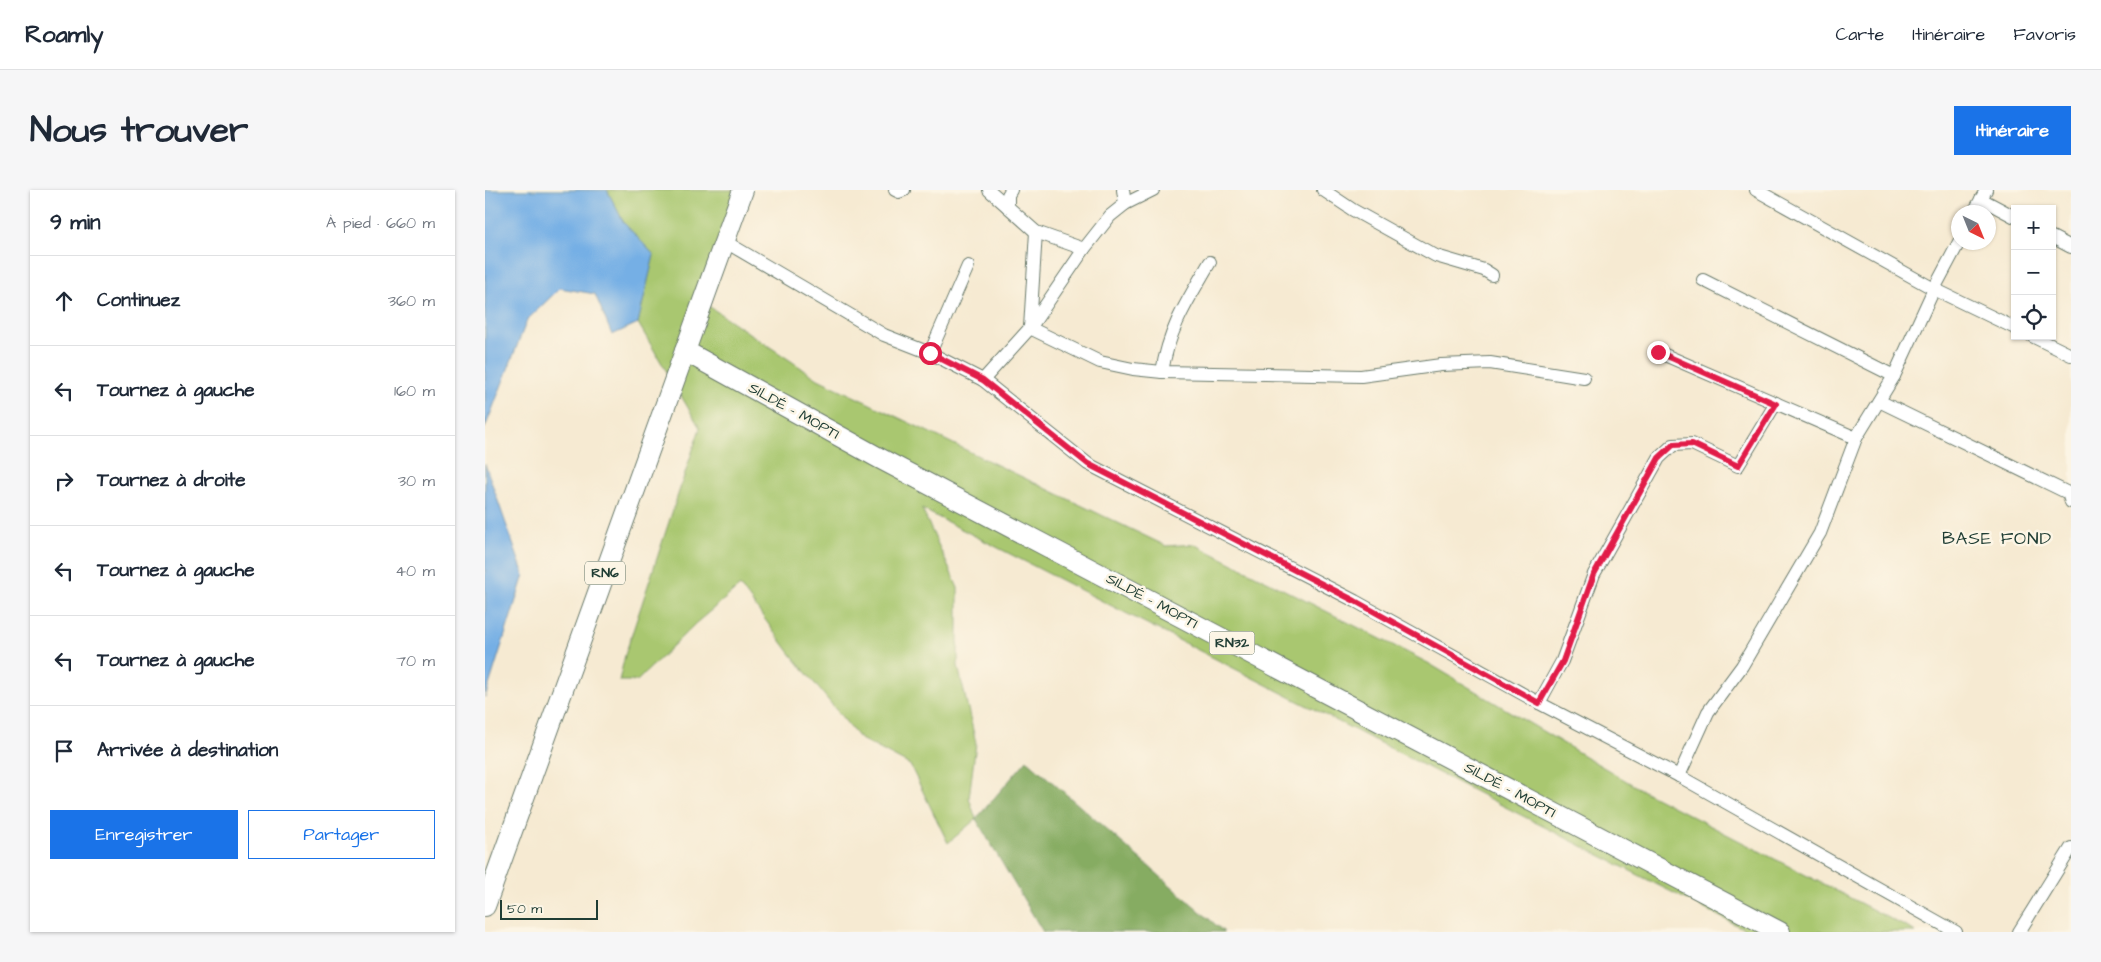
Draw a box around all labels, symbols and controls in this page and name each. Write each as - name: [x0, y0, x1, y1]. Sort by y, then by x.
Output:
- text: Roamly: [25, 18, 103, 52]
- text: Carte: [1835, 22, 1884, 47]
- text: Itinéraire: [1912, 22, 1985, 47]
- text: Favoris: [2013, 22, 2076, 47]
- text: Nous trouver: [30, 106, 248, 155]
- button: Itinéraire: [1954, 106, 2071, 155]
- north arrow: [1951, 205, 1996, 250]
- map controls: [2011, 205, 2056, 340]
- button: +: [2011, 205, 2056, 250]
- text: 9 min: [50, 208, 100, 237]
- text: À pied · 660 m: [326, 212, 435, 234]
- button: −: [2011, 250, 2056, 295]
- icon: ahead: [50, 287, 78, 315]
- text: Continuez: [97, 287, 180, 314]
- text: 360 m: [388, 290, 435, 312]
- button: locate: [2011, 295, 2056, 340]
- route end: [1647, 341, 1670, 364]
- route start: [919, 342, 942, 365]
- icon: left: [50, 377, 78, 405]
- text: Tournez à gauche: [97, 377, 255, 404]
- street label: SILDÉ - MOPTI: [745, 377, 843, 445]
- text: 160 m: [394, 380, 435, 402]
- icon: right: [50, 467, 78, 495]
- text: Tournez à droite: [97, 467, 245, 494]
- text: 30 m: [398, 470, 435, 492]
- district label: BASE FOND: [1942, 526, 2052, 551]
- icon: left: [50, 557, 78, 585]
- text: Tournez à gauche: [97, 557, 255, 584]
- text: 40 m: [395, 560, 435, 582]
- road number: RN6: [585, 562, 625, 584]
- street label: SILDÉ - MOPTI: [1102, 568, 1202, 634]
- road number: RN32: [1209, 632, 1255, 654]
- icon: left: [50, 647, 78, 675]
- text: Tournez à gauche: [97, 647, 255, 674]
- text: 70 m: [396, 650, 435, 672]
- icon: arrive: [50, 737, 78, 765]
- text: Arrivée à destination: [97, 737, 278, 764]
- street label: SILDÉ - MOPTI: [1460, 757, 1560, 823]
- button: Enregistrer: [50, 810, 238, 859]
- button: Partager: [248, 810, 435, 859]
- scale bar: [500, 897, 597, 920]
- text: 50 m: [507, 899, 542, 919]

